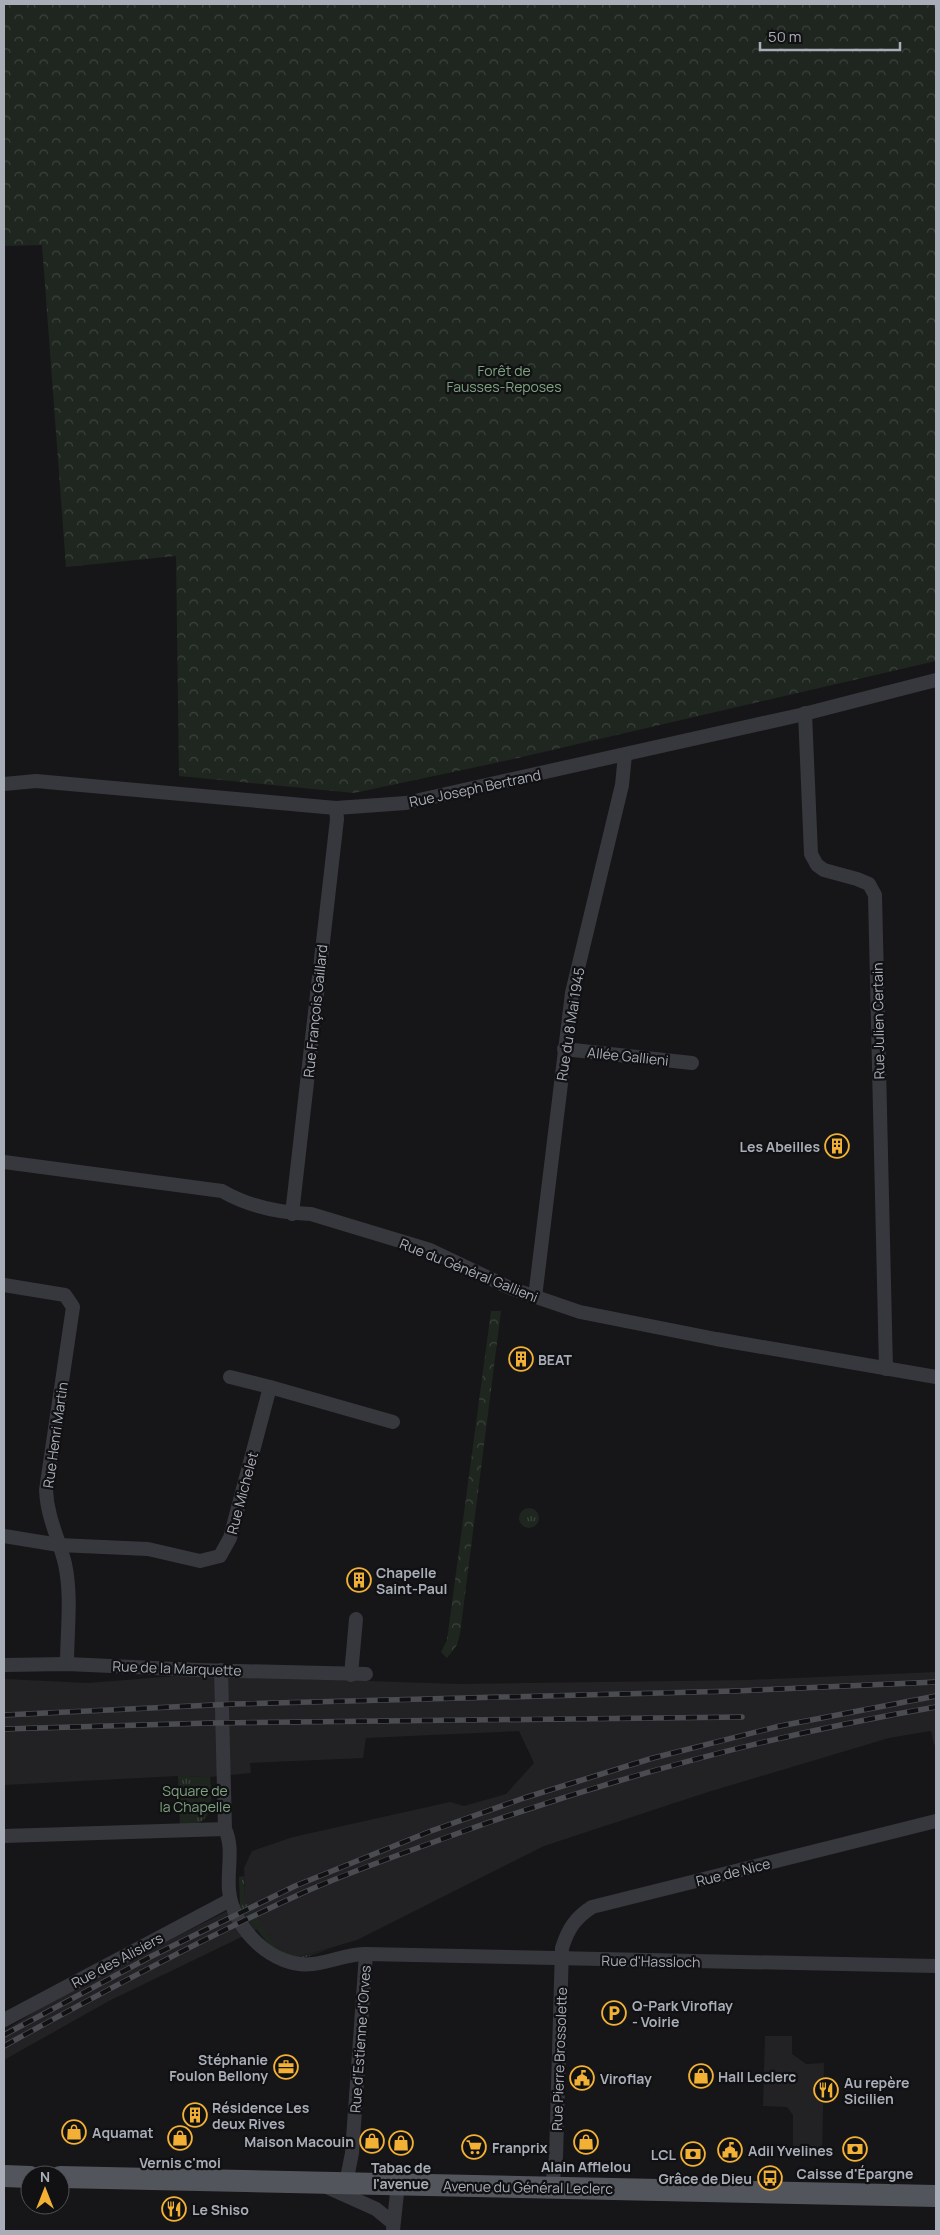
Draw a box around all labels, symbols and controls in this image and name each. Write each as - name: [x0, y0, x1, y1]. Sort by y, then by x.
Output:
- scale bar: [760, 20, 900, 52]
- text: 50 m: [768, 26, 802, 47]
- park label: Forêt de Fausses-Reposes: [446, 361, 562, 396]
- street label: Rue Joseph Bertrand: [407, 765, 543, 811]
- street label: Rue François Gaillard: [299, 944, 331, 1078]
- street label: Rue Julien Certain: [867, 962, 889, 1080]
- street label: Rue du 8 Mai 1945: [552, 966, 588, 1082]
- street label: Allée Gallieni: [586, 1042, 670, 1070]
- building icon: Les Abeilles: [824, 1133, 850, 1159]
- place label: Les Abeilles: [739, 1137, 820, 1156]
- street label: Rue du Général Gallieni: [397, 1234, 541, 1306]
- building icon: BEAT: [508, 1346, 534, 1372]
- place label: BEAT: [538, 1350, 573, 1369]
- street label: Rue Henri Martin: [38, 1381, 72, 1489]
- street label: Rue Michelet: [222, 1449, 262, 1536]
- place label: Chapelle Saint-Paul: [376, 1563, 447, 1598]
- building icon: Chapelle Saint-Paul: [346, 1567, 372, 1593]
- street label: Rue de la Marquette: [112, 1656, 242, 1680]
- park label: Square de la Chapelle: [159, 1781, 231, 1816]
- street label: Rue de Nice: [694, 1854, 772, 1890]
- street label: Rue des Alisiers: [68, 1928, 166, 1992]
- street label: Rue d'Hassloch: [601, 1951, 701, 1971]
- street label: Rue d'Estienne d'Orves: [345, 1965, 375, 2113]
- street label: Rue Pierre Brossolette: [547, 1987, 571, 2131]
- place label: Q-Park Viroflay - Voirie: [632, 1996, 733, 2031]
- parking icon: Q-Park Viroflay - Voirie: [601, 2000, 627, 2026]
- place label: Stéphanie Foulon Bellony: [169, 2050, 268, 2085]
- office icon: Stéphanie Foulon Bellony: [273, 2054, 299, 2080]
- shop icon: Hall Leclerc: [688, 2063, 714, 2089]
- public building icon: Viroflay: [569, 2065, 595, 2091]
- place label: Hall Leclerc: [718, 2067, 796, 2086]
- place label: Viroflay: [600, 2069, 652, 2088]
- place label: Au repère Sicilien: [844, 2073, 910, 2108]
- restaurant icon: Au repère Sicilien: [813, 2077, 839, 2103]
- place label: Résidence Les deux Rives: [212, 2098, 310, 2133]
- building icon: Résidence Les deux Rives: [182, 2102, 208, 2128]
- shop icon: Aquamat: [61, 2119, 87, 2145]
- place label: Aquamat: [92, 2123, 154, 2142]
- shop icon: Vernis c'moi: [167, 2125, 193, 2151]
- shop icon: Maison Macouin: [359, 2128, 385, 2154]
- shop icon: Alain Afflelou: [573, 2129, 599, 2155]
- shop icon: Tabac de l'avenue: [388, 2130, 414, 2156]
- place label: Maison Macouin: [244, 2132, 354, 2151]
- supermarket icon: Franprix: [461, 2134, 487, 2160]
- bank icon: Caisse d'Épargne: [842, 2136, 868, 2162]
- public building icon: Adil Yvelines: [717, 2137, 743, 2163]
- place label: Franprix: [492, 2138, 548, 2157]
- bank icon: LCL: [680, 2141, 706, 2167]
- place label: Adil Yvelines: [748, 2141, 834, 2160]
- place label: LCL: [651, 2145, 677, 2164]
- place label: Vernis c'moi: [139, 2153, 221, 2172]
- place label: Alain Afflelou: [541, 2157, 631, 2176]
- place label: Tabac de l'avenue: [371, 2158, 431, 2193]
- place label: Caisse d'Épargne: [797, 2164, 913, 2183]
- north arrow: [20, 2165, 70, 2215]
- bus stop icon: Grâce de Dieu: [757, 2165, 783, 2191]
- text: N: [40, 2167, 50, 2186]
- place label: Grâce de Dieu: [658, 2169, 752, 2188]
- street label: Avenue du Général Leclerc: [443, 2176, 613, 2198]
- restaurant icon: Le Shiso: [161, 2196, 187, 2222]
- place label: Le Shiso: [192, 2200, 249, 2219]

